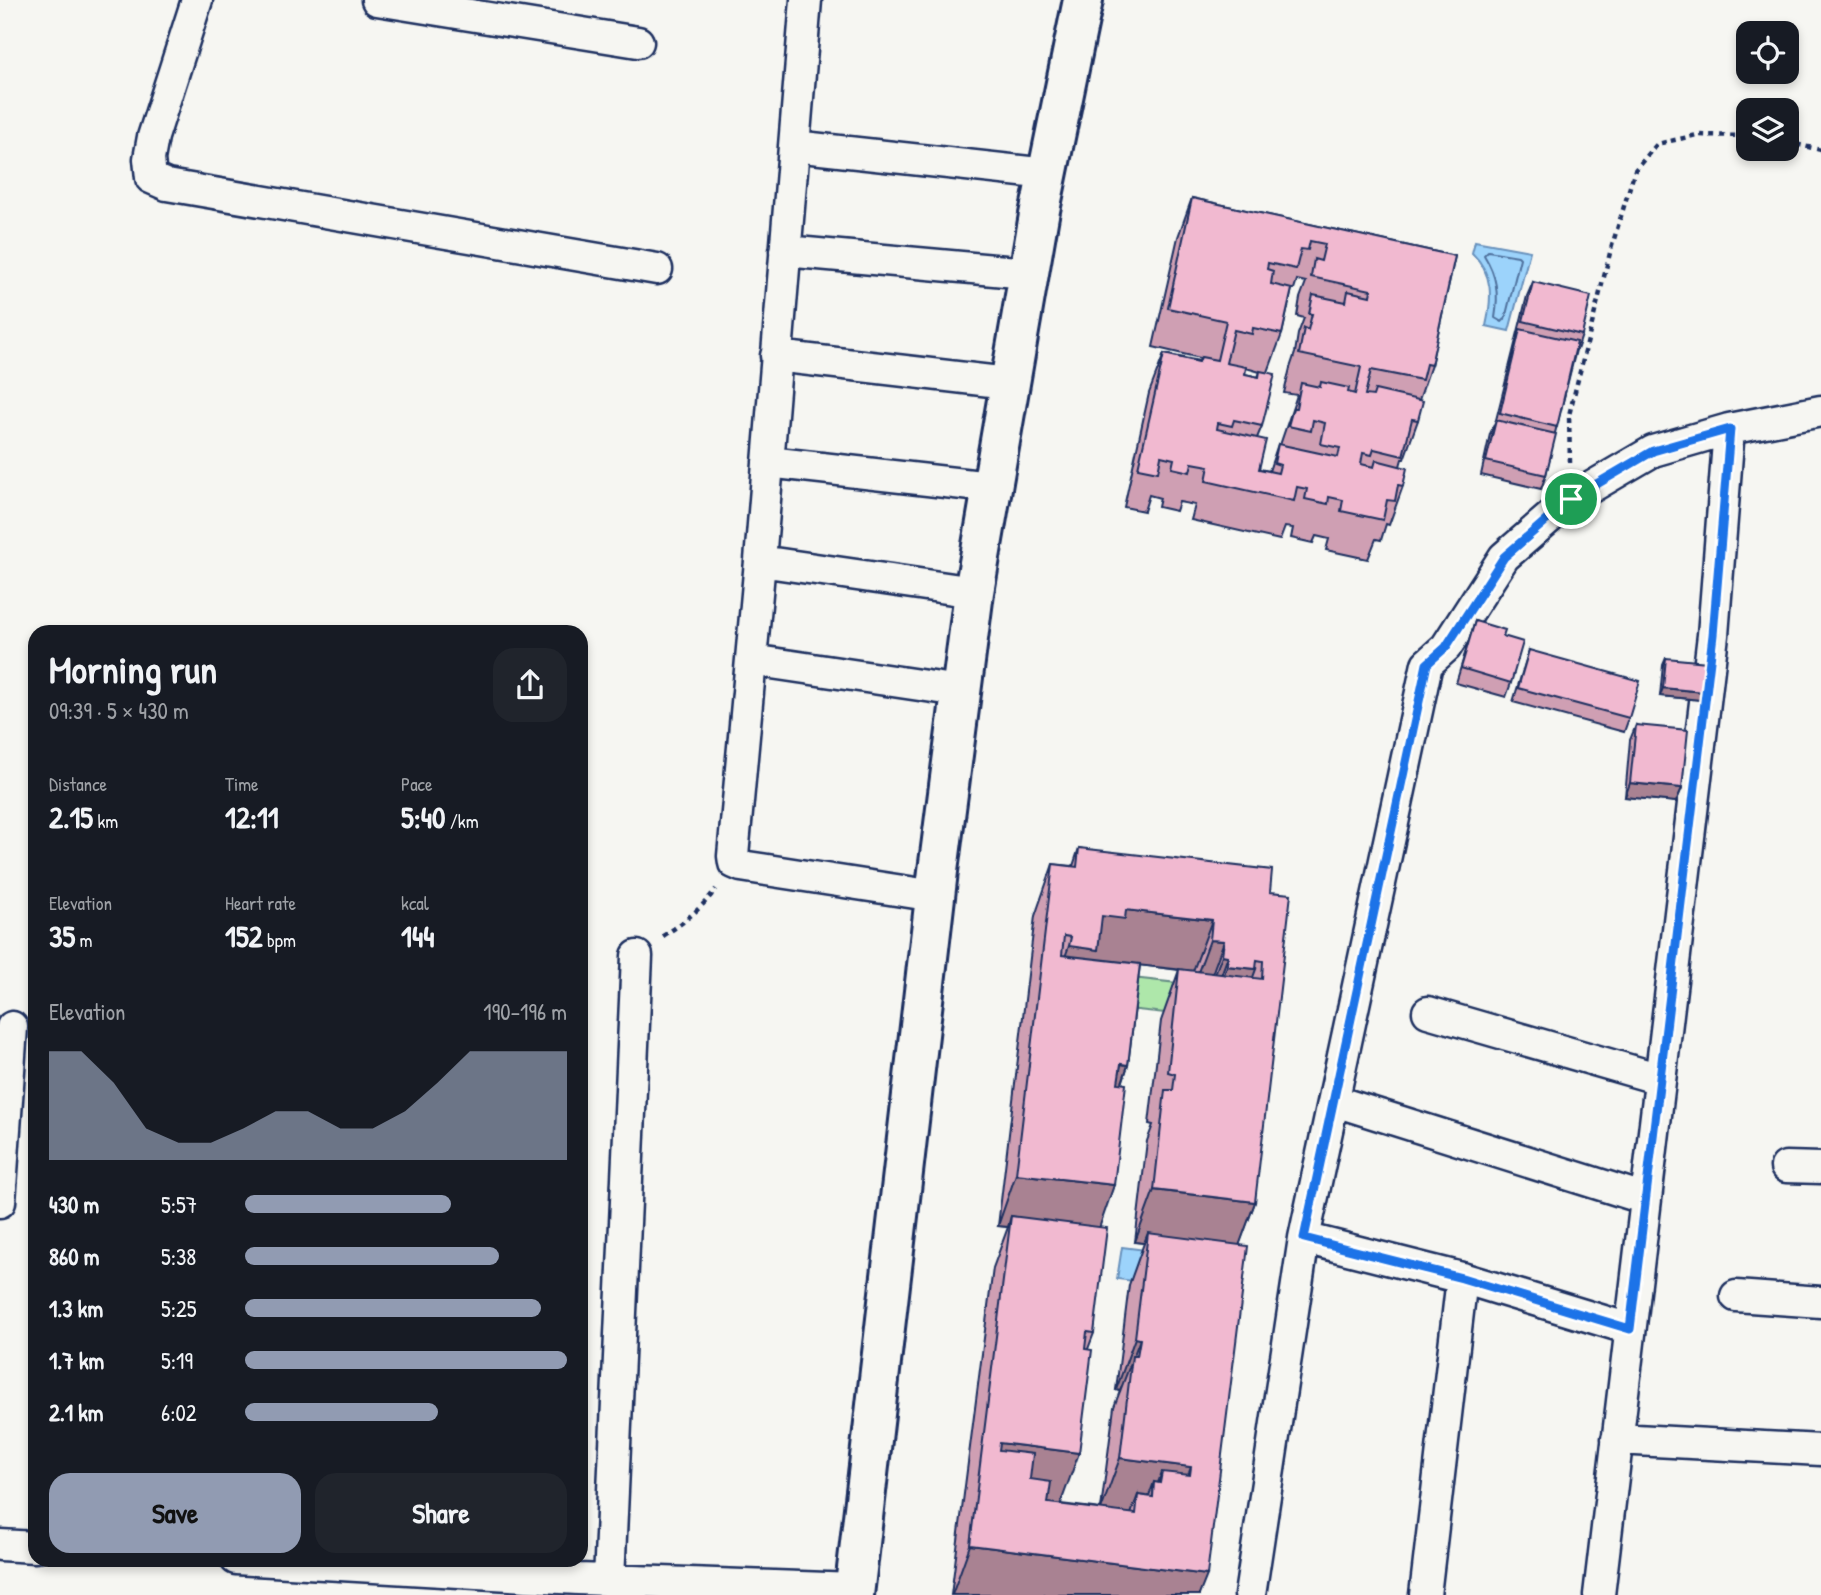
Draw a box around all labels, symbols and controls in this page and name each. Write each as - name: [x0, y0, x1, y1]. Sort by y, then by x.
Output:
- map controls: [1736, 21, 1799, 161]
- button: locate: [1736, 21, 1799, 84]
- button: layers: [1736, 98, 1799, 161]
- pin: [1541, 469, 1601, 529]
- icon: arrive: [1552, 480, 1590, 518]
- text: Morning run: [49, 643, 217, 695]
- button: share: [493, 648, 567, 722]
- text: 09:39 · 5 × 430 m: [49, 695, 189, 726]
- text: Distance: [49, 771, 107, 797]
- text: Time: [225, 771, 259, 797]
- text: Pace: [401, 771, 433, 797]
- text: 2.15: [49, 797, 93, 837]
- text: 12:11: [225, 797, 279, 837]
- text: 5:40: [401, 797, 445, 837]
- text: km: [93, 808, 118, 834]
- text: /km: [445, 808, 479, 834]
- text: Elevation: [49, 890, 112, 916]
- text: Heart rate: [225, 890, 296, 916]
- text: kcal: [401, 890, 429, 916]
- text: 35: [49, 916, 75, 956]
- text: 152: [225, 916, 263, 956]
- text: 144: [401, 916, 434, 956]
- text: m: [75, 927, 92, 953]
- text: bpm: [263, 927, 296, 953]
- text: Elevation: [49, 996, 125, 1027]
- text: 190–196 m: [483, 996, 567, 1027]
- text: 430 m: [49, 1189, 99, 1220]
- text: 5:57: [161, 1189, 197, 1220]
- text: 860 m: [49, 1241, 99, 1272]
- text: 5:38: [161, 1241, 196, 1272]
- text: 1.3 km: [49, 1293, 103, 1324]
- text: 5:25: [161, 1293, 197, 1324]
- text: 1.7 km: [49, 1345, 104, 1376]
- text: 5:19: [161, 1345, 193, 1376]
- text: 2.1 km: [49, 1397, 104, 1428]
- text: 6:02: [161, 1397, 197, 1428]
- button: Save: [49, 1473, 301, 1553]
- button: Share: [315, 1473, 567, 1553]

